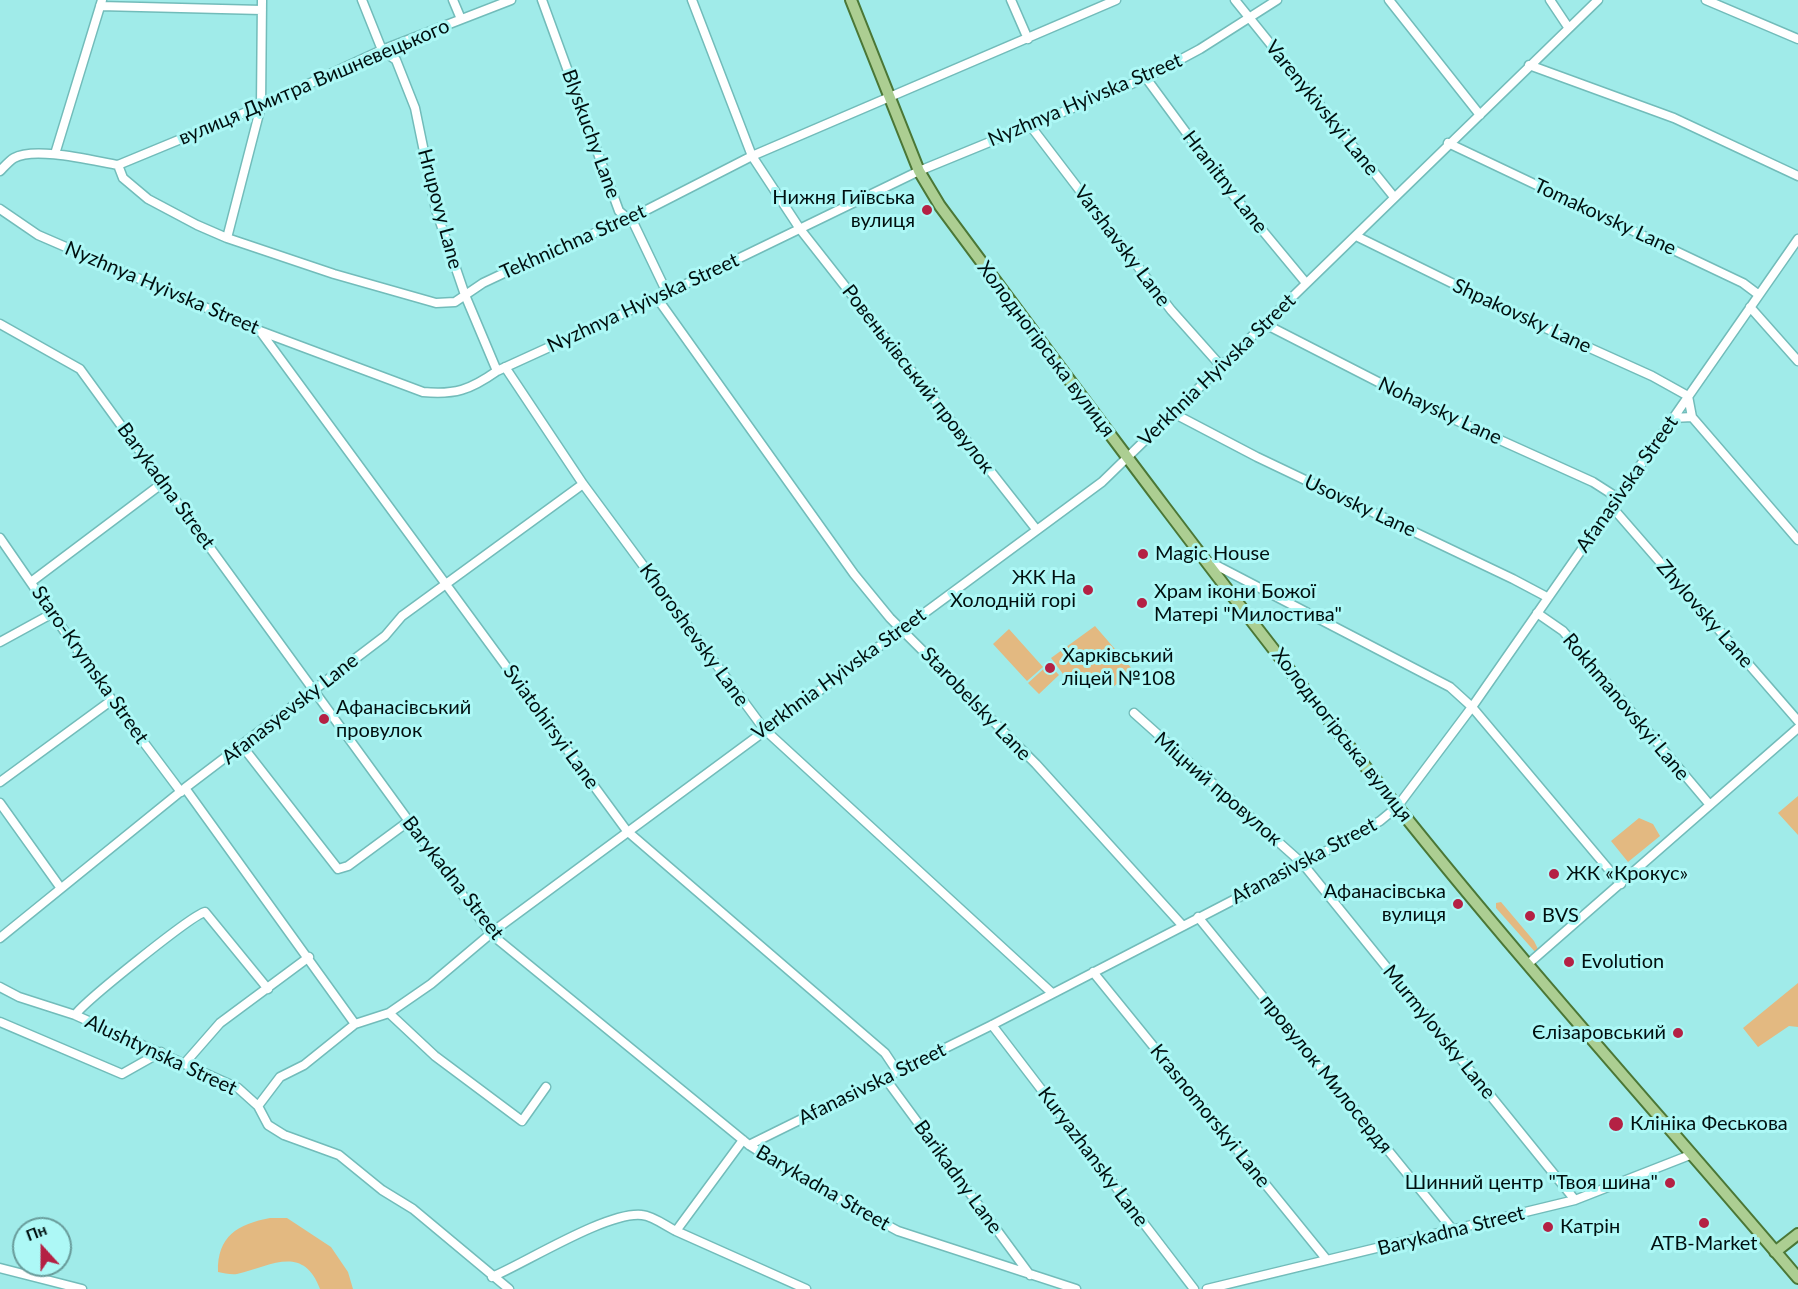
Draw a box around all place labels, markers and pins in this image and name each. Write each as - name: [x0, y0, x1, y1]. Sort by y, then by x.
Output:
- place label: Нижня Гиївська вулиця: [772, 186, 915, 233]
- marker: Нижня Гиївська вулиця: [920, 203, 934, 217]
- place label: Magic House: [1155, 542, 1270, 566]
- marker: Magic House: [1136, 547, 1150, 561]
- place label: ЖК На Холодній горі: [950, 566, 1076, 613]
- place label: Храм ікони Божої Матері "Милостива": [1154, 580, 1342, 627]
- marker: ЖК На Холодній горі: [1081, 583, 1095, 597]
- marker: Храм ікони Божої Матері "Милостива": [1135, 596, 1149, 610]
- place label: Харківський ліцей №108: [1062, 644, 1176, 691]
- marker: Харківський ліцей №108: [1043, 661, 1057, 675]
- place label: Афанасівський провулок: [336, 696, 471, 743]
- marker: Афанасівський провулок: [317, 712, 331, 726]
- place label: ЖК «Крокус»: [1566, 862, 1688, 886]
- marker: ЖК «Крокус»: [1547, 867, 1561, 881]
- place label: Афанасівська вулиця: [1324, 880, 1446, 927]
- marker: Афанасівська вулиця: [1451, 897, 1465, 911]
- place label: BVS: [1542, 904, 1579, 928]
- marker: BVS: [1523, 909, 1537, 923]
- place label: Evolution: [1581, 950, 1664, 974]
- marker: Evolution: [1562, 955, 1576, 969]
- place label: Єлізаровський: [1532, 1021, 1666, 1045]
- marker: Єлізаровський: [1671, 1026, 1685, 1040]
- place label: Клініка Феськова: [1630, 1112, 1788, 1136]
- marker: Клініка Феськова: [1607, 1115, 1625, 1133]
- place label: Шинний центр "Твоя шина": [1405, 1171, 1658, 1195]
- marker: Шинний центр "Твоя шина": [1663, 1176, 1677, 1190]
- place label: Катрін: [1560, 1215, 1620, 1239]
- marker: ATB-Market: [1697, 1216, 1711, 1230]
- marker: Катрін: [1541, 1220, 1555, 1234]
- place label: ATB-Market: [1650, 1232, 1758, 1256]

